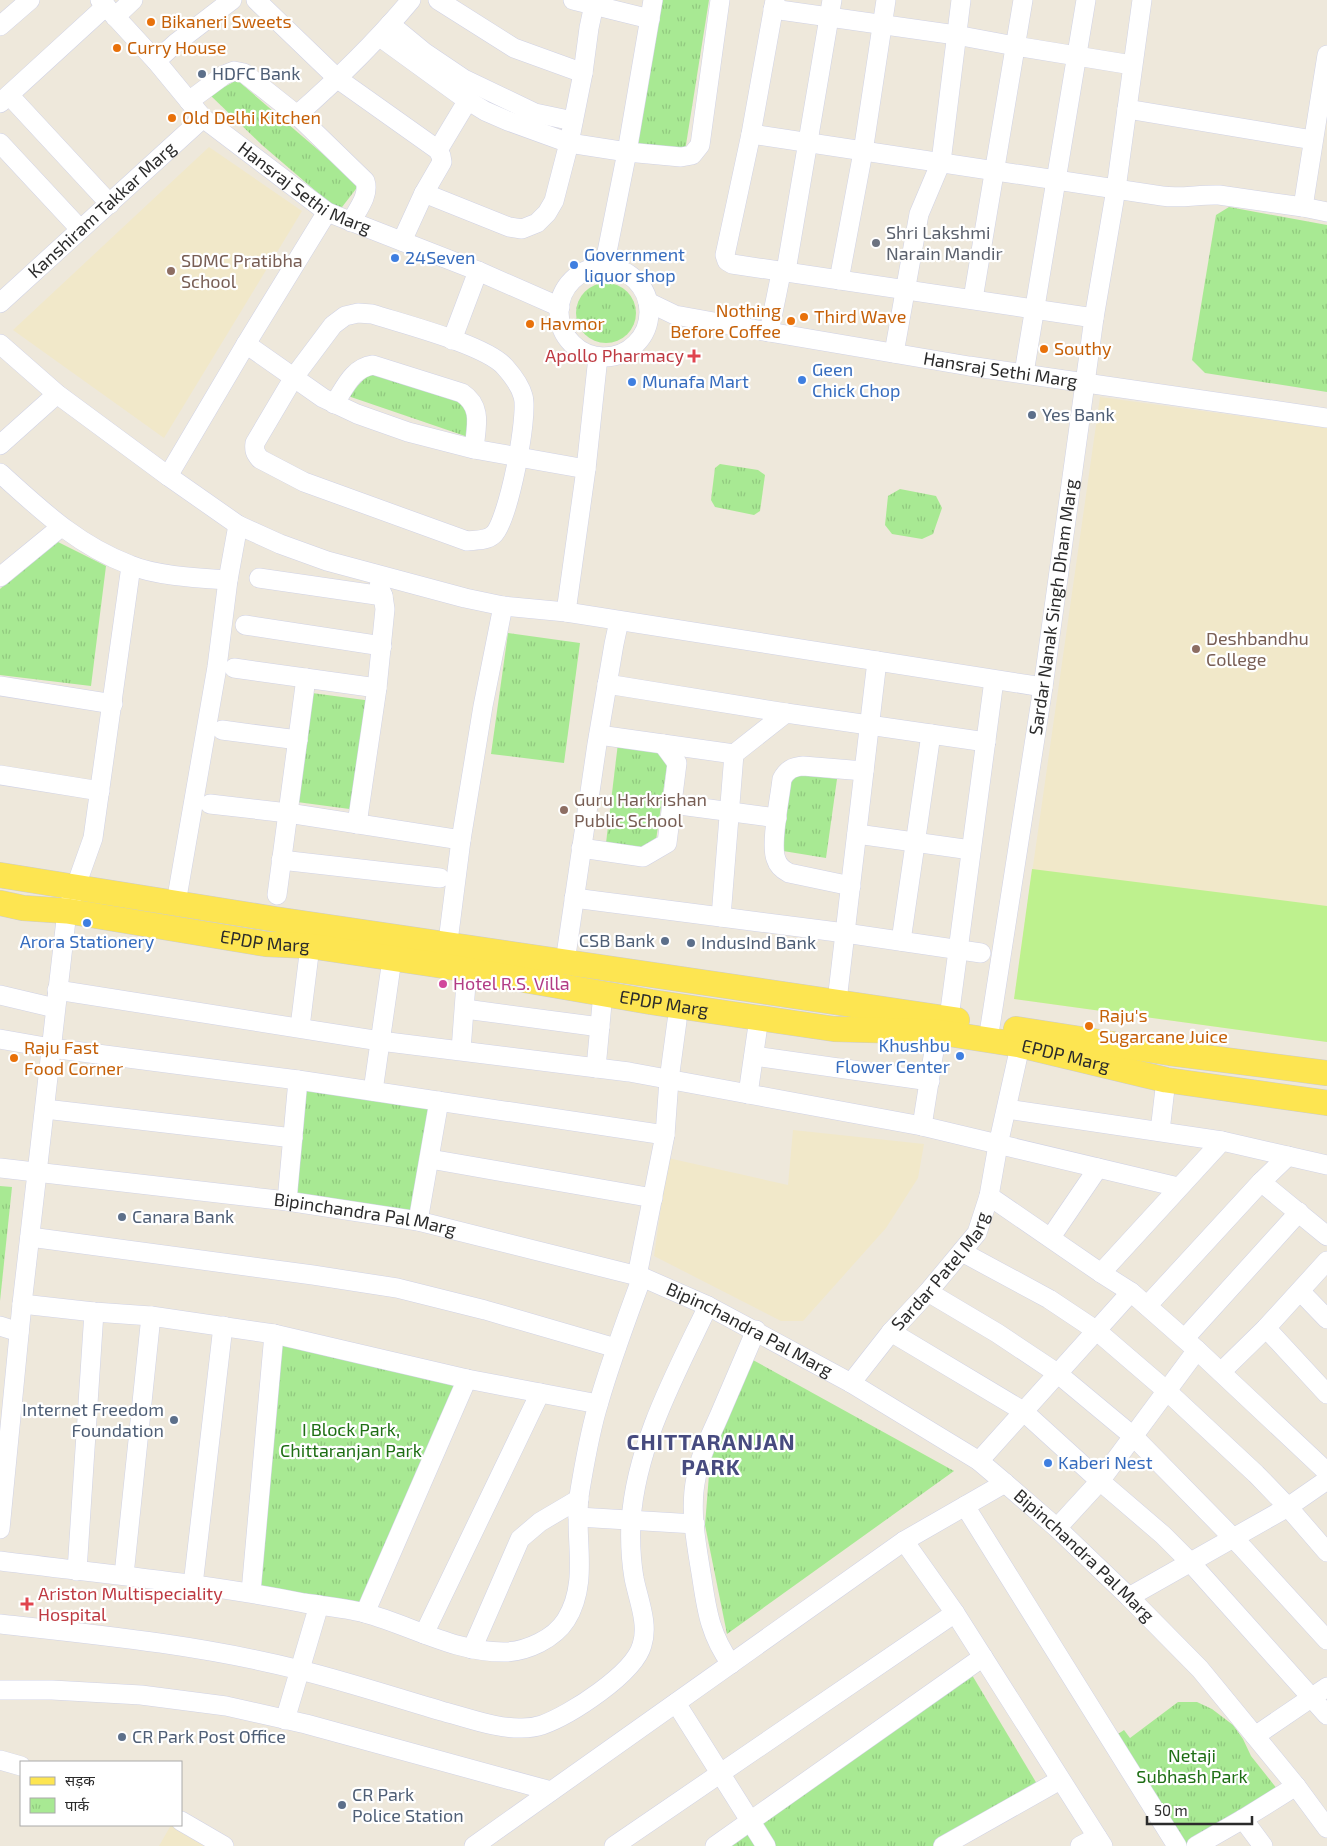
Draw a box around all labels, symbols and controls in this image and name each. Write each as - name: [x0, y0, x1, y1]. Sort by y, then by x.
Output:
- place label: Bikaneri Sweets: [161, 10, 292, 32]
- marker: Bikaneri Sweets: [145, 16, 157, 28]
- place label: Curry House: [127, 36, 226, 58]
- marker: Curry House: [111, 42, 123, 54]
- place label: HDFC Bank: [212, 62, 301, 84]
- marker: HDFC Bank: [196, 68, 208, 80]
- place label: Old Delhi Kitchen: [182, 106, 321, 128]
- marker: Old Delhi Kitchen: [166, 112, 178, 124]
- street label: Kanshiram Takkar Marg: [23, 136, 180, 282]
- street label: Hansraj Sethi Marg: [234, 137, 375, 238]
- place label: Shri Lakshmi Narain Mandir: [886, 221, 1003, 264]
- marker: Shri Lakshmi Narain Mandir: [870, 237, 882, 249]
- place label: Government liquor shop: [584, 243, 685, 286]
- place label: 24Seven: [405, 246, 475, 268]
- place label: SDMC Pratibha School: [181, 249, 303, 292]
- marker: 24Seven: [389, 252, 401, 264]
- marker: Government liquor shop: [568, 259, 580, 271]
- marker: SDMC Pratibha School: [165, 265, 177, 277]
- place label: Nothing Before Coffee: [670, 299, 781, 342]
- place label: Third Wave: [814, 305, 906, 327]
- marker: Third Wave: [798, 311, 810, 323]
- place label: Havmor: [540, 312, 605, 334]
- marker: Nothing Before Coffee: [785, 315, 797, 327]
- marker: Havmor: [524, 318, 536, 330]
- place label: Southy: [1054, 337, 1112, 359]
- marker: Southy: [1038, 343, 1050, 355]
- place label: Apollo Pharmacy: [545, 344, 684, 366]
- street label: Hansraj Sethi Marg: [922, 346, 1079, 392]
- marker: Apollo Pharmacy: [688, 350, 700, 362]
- place label: Geen Chick Chop: [812, 358, 900, 401]
- place label: Munafa Mart: [642, 370, 749, 392]
- marker: Geen Chick Chop: [796, 374, 808, 386]
- marker: Munafa Mart: [626, 376, 638, 388]
- place label: Yes Bank: [1042, 403, 1115, 425]
- marker: Yes Bank: [1026, 409, 1038, 421]
- street label: Sardar Nanak Singh Dham Marg: [1024, 477, 1082, 737]
- place label: Deshbandhu College: [1206, 627, 1309, 670]
- marker: Deshbandhu College: [1190, 643, 1202, 655]
- place label: Guru Harkrishan Public School: [574, 788, 707, 831]
- marker: Guru Harkrishan Public School: [558, 804, 570, 816]
- marker: Arora Stationery: [81, 917, 93, 929]
- street label: EPDP Marg: [219, 925, 310, 956]
- place label: CSB Bank: [579, 929, 655, 951]
- place label: Arora Stationery: [20, 930, 155, 952]
- place label: IndusInd Bank: [701, 931, 816, 953]
- marker: CSB Bank: [659, 935, 671, 947]
- marker: IndusInd Bank: [685, 937, 697, 949]
- place label: Hotel R.S. Villa: [453, 972, 570, 994]
- marker: Hotel R.S. Villa: [437, 978, 449, 990]
- street label: EPDP Marg: [618, 985, 710, 1020]
- place label: Raju's Sugarcane Juice: [1099, 1004, 1228, 1047]
- marker: Raju's Sugarcane Juice: [1083, 1020, 1095, 1032]
- place label: Khushbu Flower Center: [835, 1034, 950, 1077]
- street label: EPDP Marg: [1020, 1034, 1112, 1076]
- place label: Raju Fast Food Corner: [24, 1036, 123, 1079]
- marker: Khushbu Flower Center: [954, 1050, 966, 1062]
- marker: Raju Fast Food Corner: [8, 1052, 20, 1064]
- street label: Bipinchandra Pal Marg: [273, 1188, 459, 1240]
- place label: Canara Bank: [132, 1205, 234, 1227]
- street label: Sardar Patel Marg: [886, 1209, 993, 1335]
- marker: Canara Bank: [116, 1211, 128, 1223]
- street label: Bipinchandra Pal Marg: [663, 1277, 837, 1381]
- place label: Internet Freedom Foundation: [22, 1398, 164, 1441]
- marker: Internet Freedom Foundation: [168, 1414, 180, 1426]
- park label: I Block Park, Chittaranjan Park: [280, 1418, 422, 1461]
- district label: CHITTARANJAN PARK: [626, 1428, 796, 1479]
- place label: Kaberi Nest: [1058, 1451, 1153, 1473]
- marker: Kaberi Nest: [1042, 1457, 1054, 1469]
- street label: Bipinchandra Pal Marg: [1010, 1484, 1159, 1626]
- place label: Ariston Multispeciality Hospital: [38, 1582, 223, 1625]
- marker: Ariston Multispeciality Hospital: [20, 1597, 34, 1611]
- place label: CR Park Post Office: [132, 1725, 286, 1747]
- marker: CR Park Post Office: [116, 1731, 128, 1743]
- park label: Netaji Subhash Park: [1136, 1744, 1248, 1787]
- legend: [20, 1761, 182, 1826]
- text: सड़क: [65, 1771, 95, 1789]
- place label: CR Park Police Station: [352, 1783, 464, 1826]
- scale bar: [1147, 1794, 1252, 1826]
- text: पार्क: [65, 1796, 89, 1814]
- marker: CR Park Police Station: [336, 1799, 348, 1811]
- text: 50 m: [1154, 1801, 1188, 1819]

